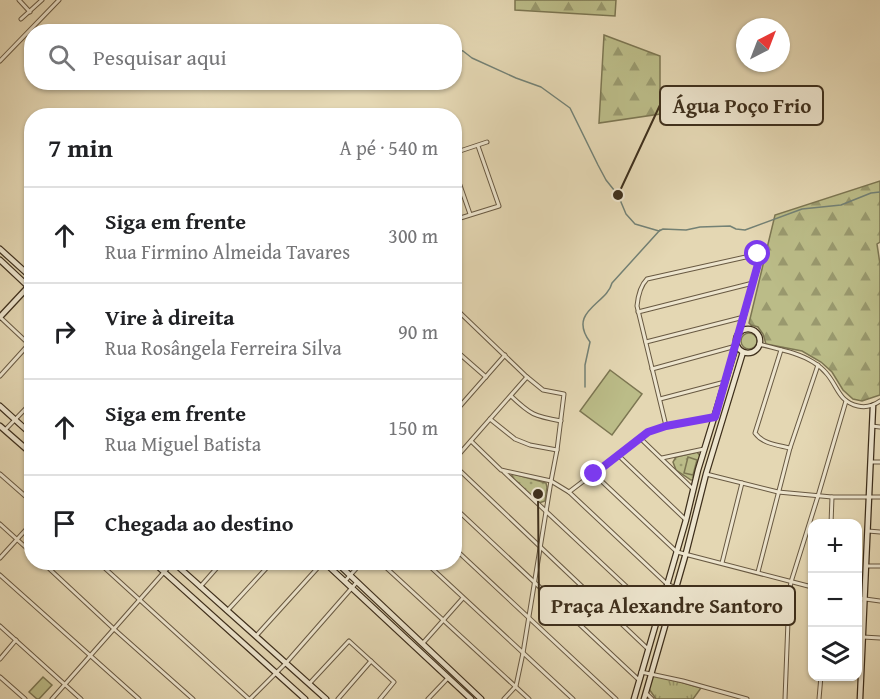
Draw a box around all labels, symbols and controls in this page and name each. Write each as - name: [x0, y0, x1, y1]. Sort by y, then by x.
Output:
- north arrow: [736, 18, 790, 72]
- search box: [24, 24, 462, 90]
- icon: search: [45, 41, 78, 74]
- text: Pesquisar aqui: [93, 41, 227, 73]
- callout: Água Poço Frio: [660, 86, 823, 125]
- text: Água Poço Frio: [672, 90, 812, 121]
- text: 7 min: [48, 128, 113, 167]
- text: A pé · 540 m: [340, 133, 438, 162]
- text: Siga em frente: [105, 205, 246, 237]
- icon: ahead: [48, 219, 81, 252]
- text: 300 m: [388, 221, 438, 250]
- text: Rua Firmino Almeida Tavares: [105, 237, 350, 266]
- route start: [744, 240, 770, 266]
- text: Vire à direita: [105, 301, 235, 333]
- icon: right: [48, 315, 81, 348]
- text: 90 m: [398, 317, 438, 346]
- text: Rua Rosângela Ferreira Silva: [105, 333, 342, 362]
- text: Siga em frente: [105, 397, 246, 429]
- icon: ahead: [48, 411, 81, 444]
- text: 150 m: [388, 413, 438, 442]
- text: Rua Miguel Batista: [105, 429, 261, 458]
- route end: [580, 460, 606, 486]
- icon: arrive: [48, 507, 81, 540]
- text: Chegada ao destino: [105, 507, 293, 539]
- map controls: [808, 519, 862, 681]
- button: +: [808, 519, 862, 573]
- button: −: [808, 573, 862, 627]
- callout: Praça Alexandre Santoro: [539, 586, 795, 625]
- text: Praça Alexandre Santoro: [551, 590, 783, 621]
- button: layers: [808, 627, 862, 681]

